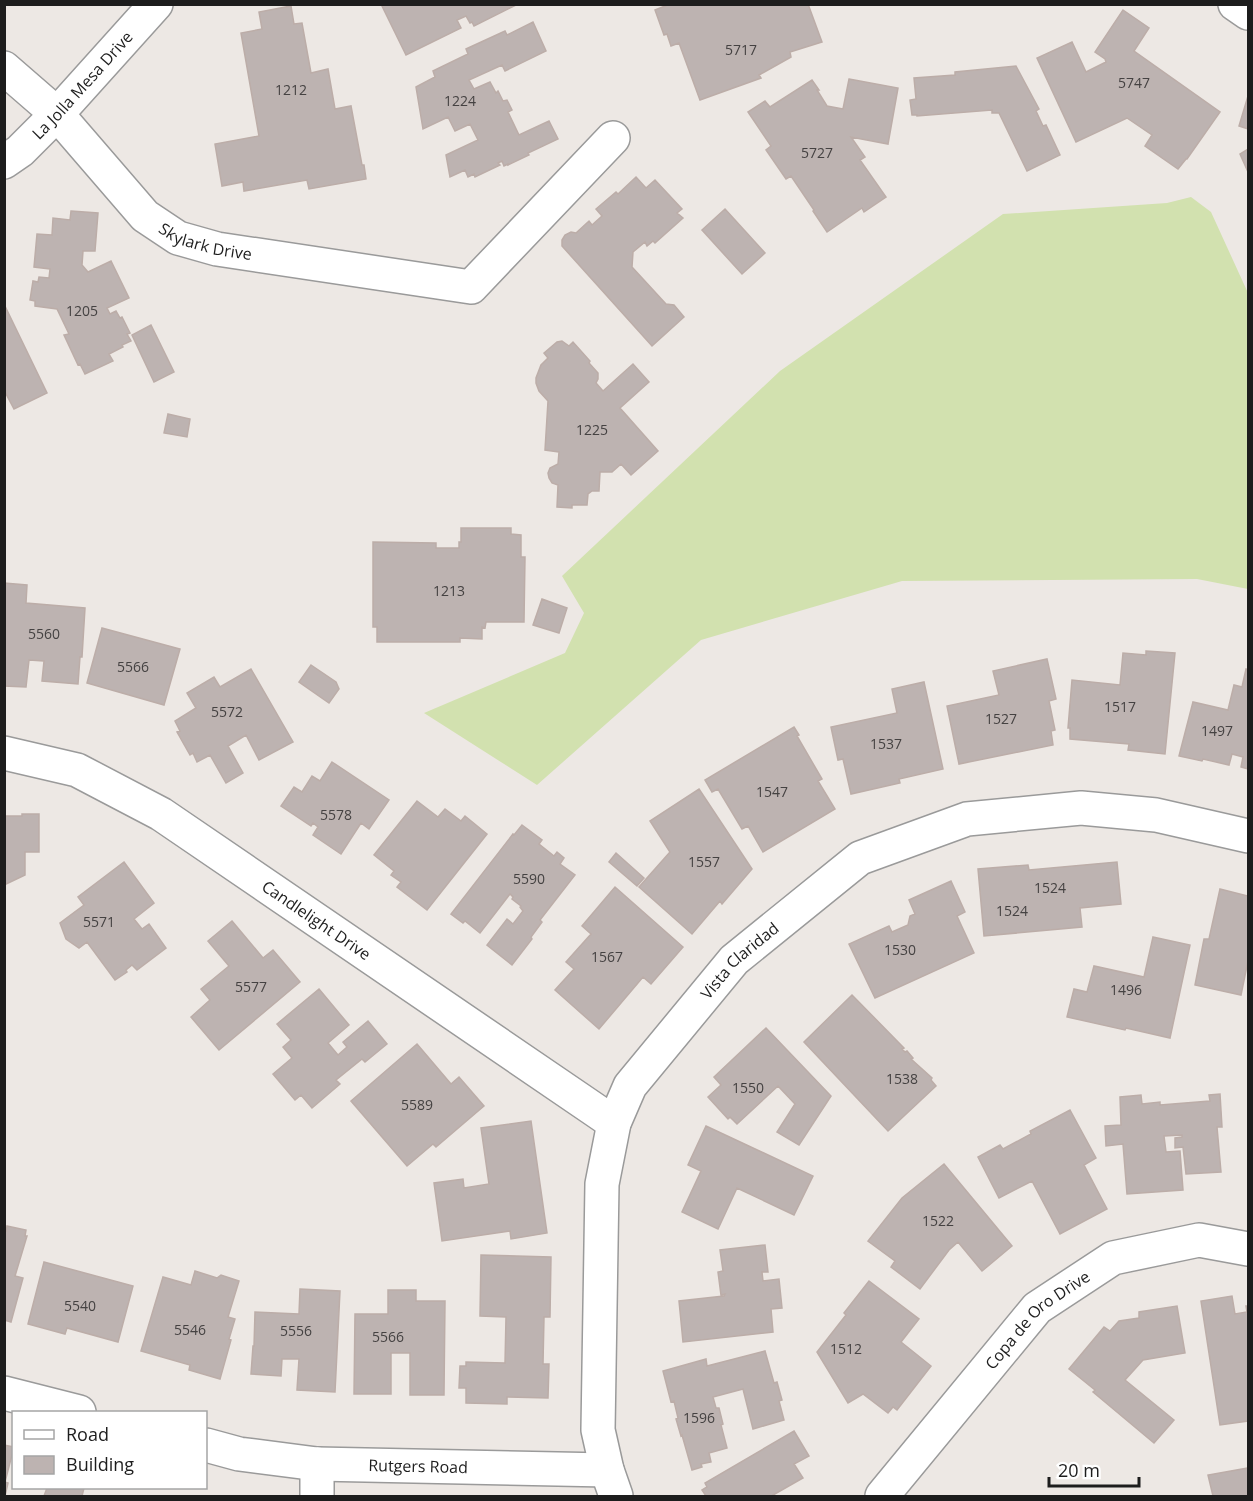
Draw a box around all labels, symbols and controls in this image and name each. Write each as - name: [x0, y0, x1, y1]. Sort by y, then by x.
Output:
- street label: La Jolla Mesa Drive: [27, 26, 138, 144]
- house number: 5717: [725, 40, 757, 59]
- house number: 5747: [1118, 73, 1150, 92]
- house number: 1212: [275, 80, 307, 99]
- house number: 1224: [444, 91, 476, 110]
- house number: 5727: [801, 143, 833, 162]
- street label: Skylark Drive: [155, 217, 253, 265]
- house number: 1205: [66, 301, 98, 320]
- house number: 1225: [576, 420, 608, 439]
- house number: 1213: [433, 581, 465, 600]
- house number: 5560: [28, 624, 60, 643]
- house number: 5566: [117, 657, 149, 676]
- house number: 1517: [1104, 697, 1136, 716]
- house number: 5572: [211, 702, 243, 721]
- house number: 1527: [985, 709, 1017, 728]
- house number: 1497: [1201, 721, 1233, 740]
- house number: 1537: [870, 734, 902, 753]
- house number: 1547: [756, 782, 788, 801]
- house number: 5578: [320, 805, 352, 824]
- house number: 1557: [688, 852, 720, 871]
- house number: 5590: [513, 869, 545, 888]
- street label: Candlelight Drive: [258, 875, 375, 965]
- house number: 1524: [1034, 878, 1066, 897]
- house number: 1524: [996, 901, 1028, 920]
- house number: 5571: [83, 912, 115, 931]
- street label: Vista Claridad: [695, 917, 783, 1004]
- house number: 1530: [884, 940, 916, 959]
- house number: 1567: [591, 947, 623, 966]
- house number: 5577: [235, 977, 267, 996]
- house number: 1496: [1110, 980, 1142, 999]
- house number: 1538: [886, 1069, 918, 1088]
- house number: 1550: [732, 1078, 764, 1097]
- house number: 5589: [401, 1095, 433, 1114]
- house number: 1522: [922, 1211, 954, 1230]
- street label: Copa de Oro Drive: [980, 1265, 1094, 1374]
- house number: 5540: [64, 1296, 96, 1315]
- house number: 5546: [174, 1320, 206, 1339]
- house number: 5556: [280, 1321, 312, 1340]
- house number: 5566: [372, 1327, 404, 1346]
- house number: 1512: [830, 1339, 862, 1358]
- house number: 1596: [683, 1408, 715, 1427]
- legend: [12, 1411, 207, 1489]
- text: Road: [66, 1422, 109, 1446]
- scale bar: [1049, 1450, 1139, 1488]
- text: Building: [66, 1452, 134, 1476]
- street label: Rutgers Road: [368, 1454, 468, 1478]
- text: 20 m: [1058, 1458, 1100, 1482]

